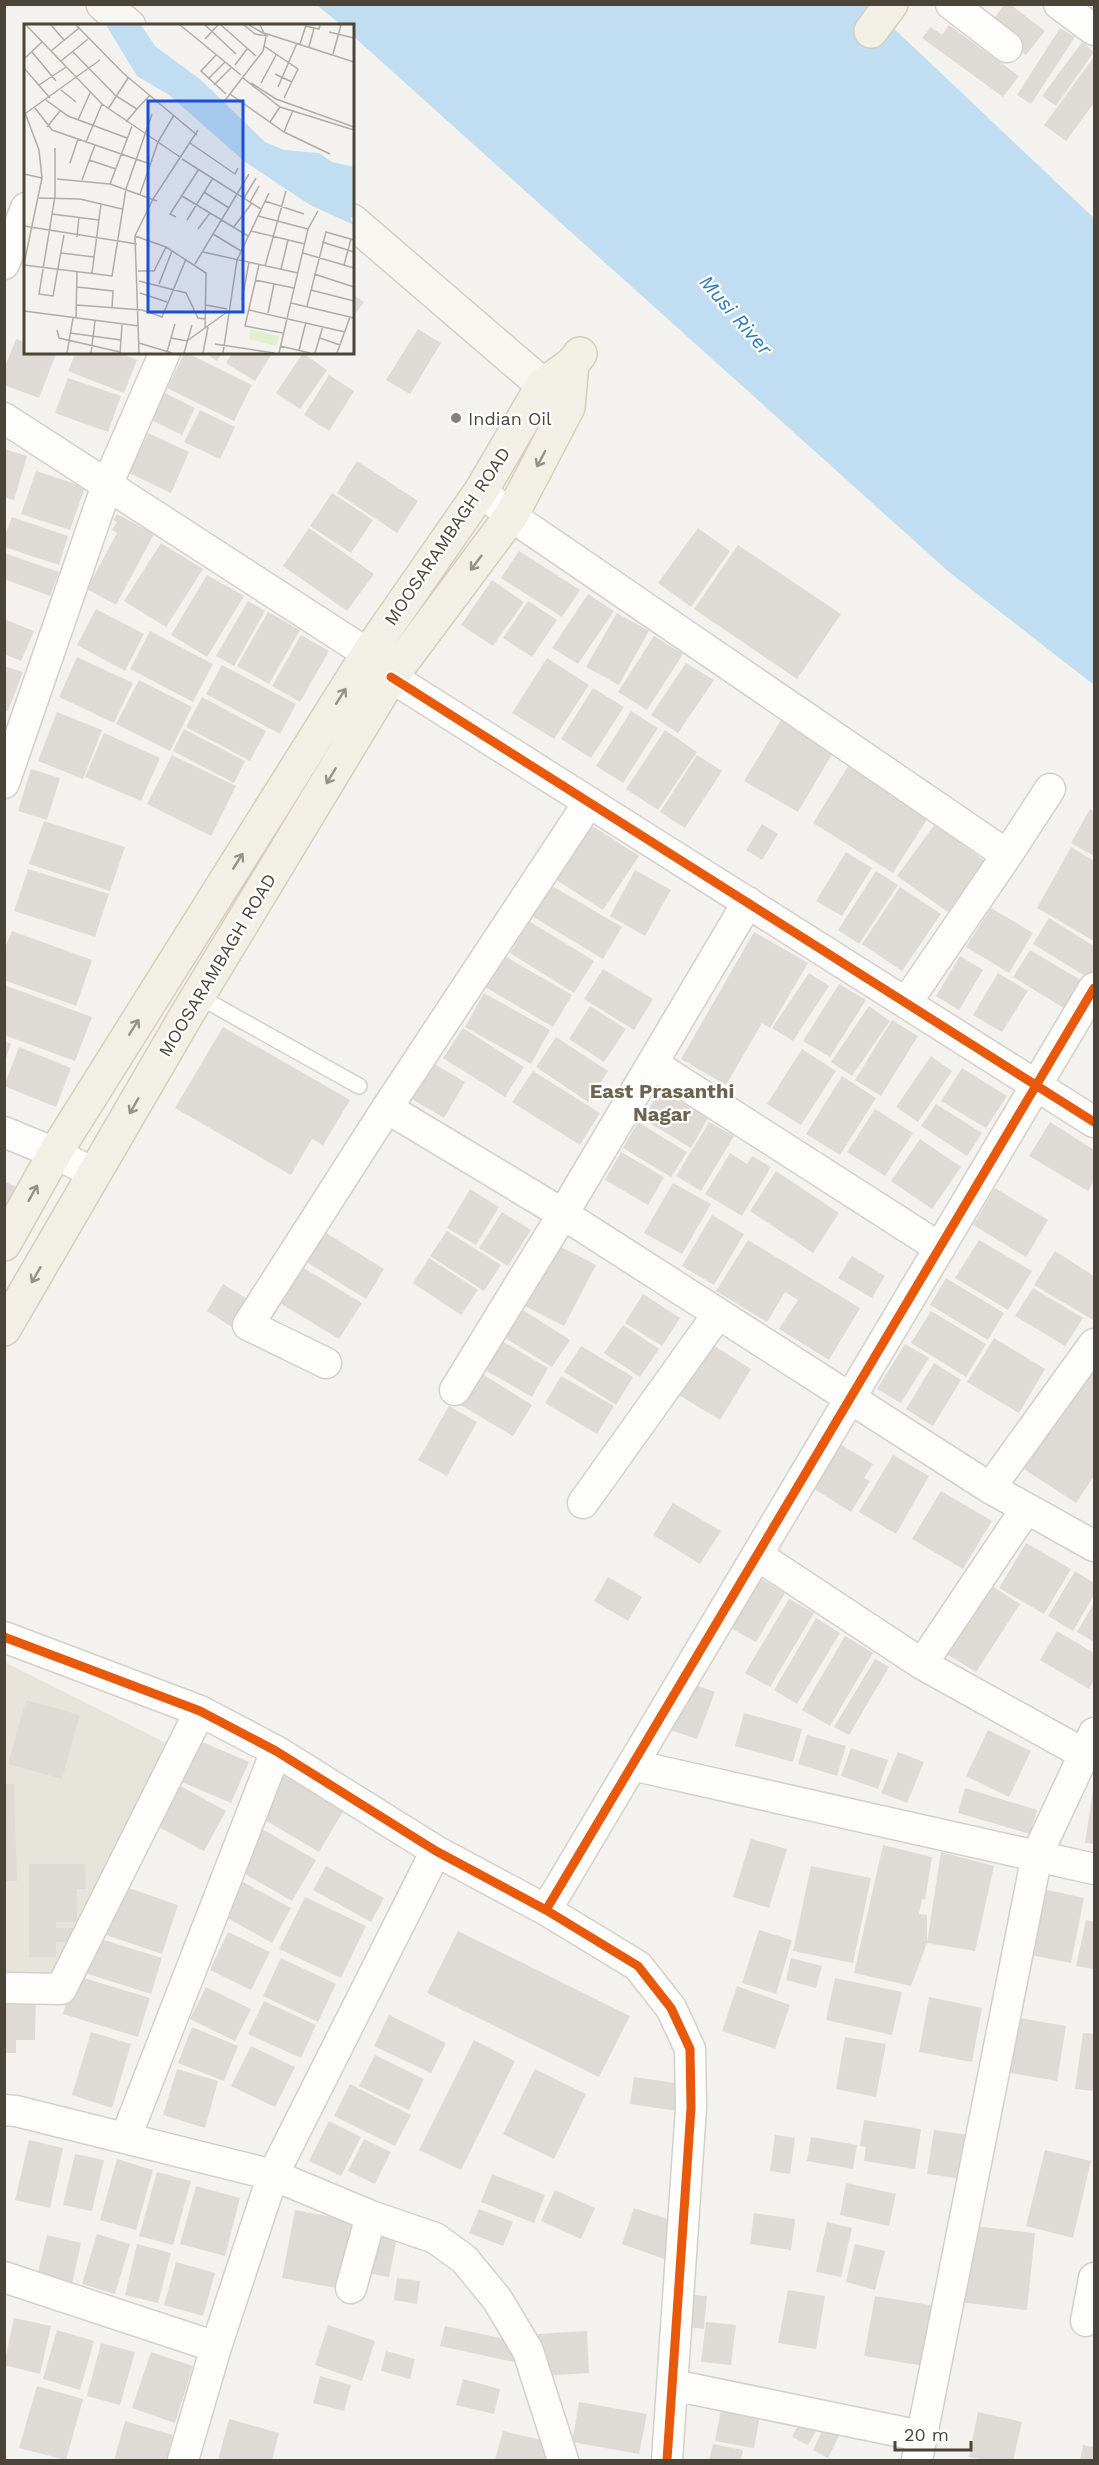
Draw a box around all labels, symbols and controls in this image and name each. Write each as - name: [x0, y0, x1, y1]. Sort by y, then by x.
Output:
- inset map: [24, 24, 354, 354]
- water label: Musi River: [695, 270, 778, 361]
- place label: Indian Oil: [468, 408, 552, 429]
- marker: Indian Oil: [449, 411, 463, 425]
- street label: MOOSARAMBAGH ROAD: [380, 443, 514, 629]
- one-way arrow: [535, 449, 546, 467]
- one-way arrow: [469, 555, 482, 571]
- one-way arrow: [336, 688, 348, 705]
- one-way arrow: [324, 767, 336, 784]
- one-way arrow: [232, 853, 244, 870]
- street label: MOOSARAMBAGH ROAD: [154, 870, 280, 1060]
- one-way arrow: [128, 1018, 141, 1035]
- district label: East Prasanthi Nagar: [590, 1079, 734, 1126]
- one-way arrow: [128, 1097, 140, 1114]
- one-way arrow: [27, 1185, 39, 1202]
- one-way arrow: [30, 1266, 42, 1283]
- scale bar: [895, 2414, 972, 2452]
- text: 20 m: [904, 2424, 949, 2445]

